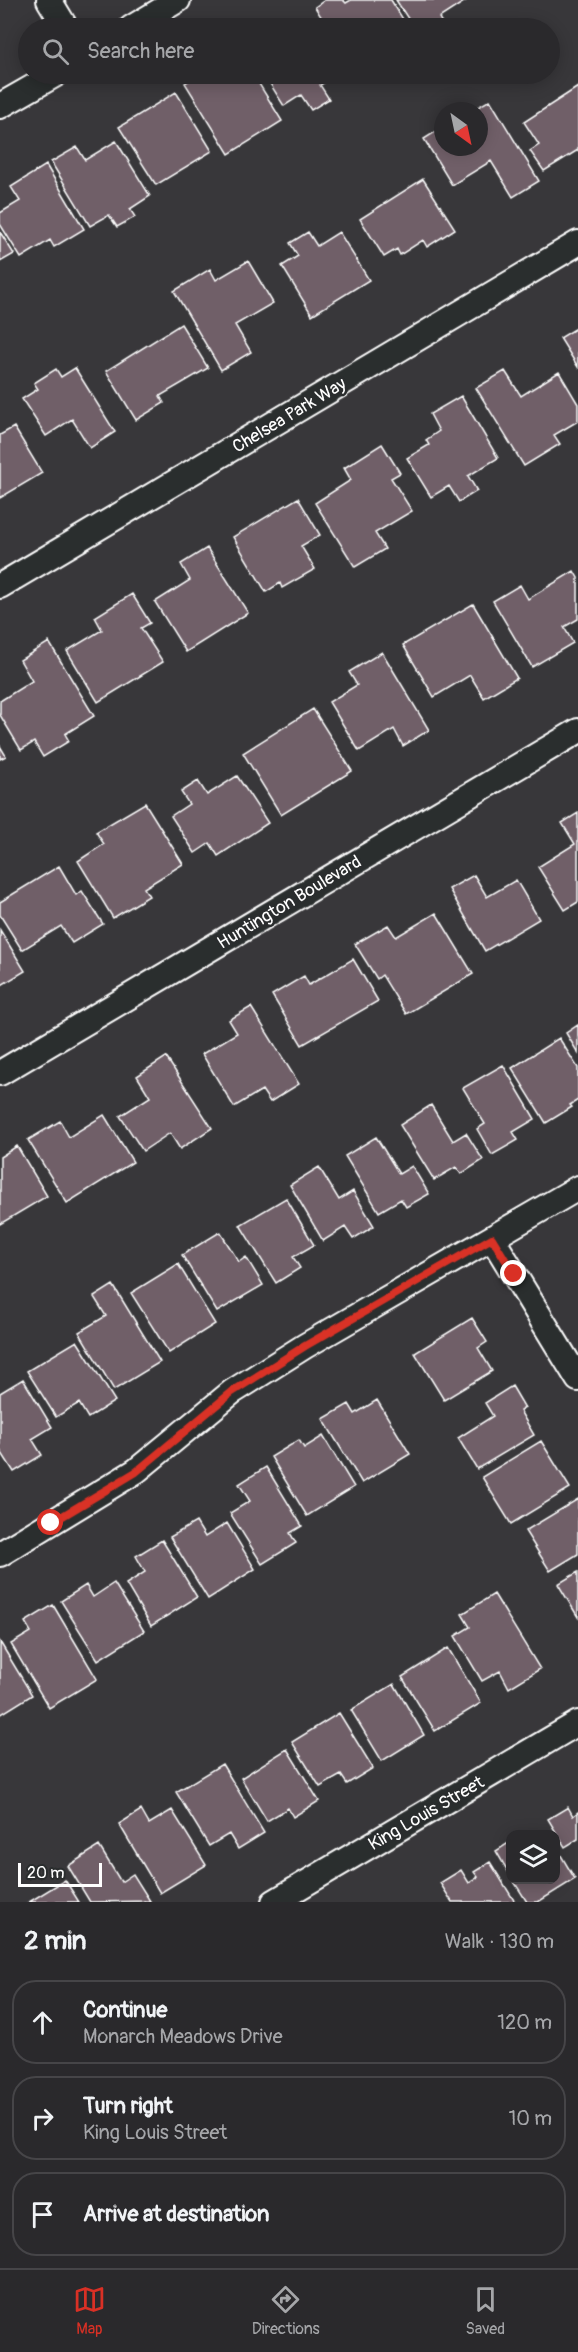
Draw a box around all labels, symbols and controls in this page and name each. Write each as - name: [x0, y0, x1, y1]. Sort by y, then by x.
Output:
- search box: [18, 18, 560, 84]
- icon: search: [39, 35, 72, 68]
- text: Search here: [87, 37, 194, 65]
- north arrow: [434, 102, 488, 156]
- street label: Chelsea Park Way: [228, 372, 351, 458]
- street label: Huntington Boulevard: [213, 850, 366, 955]
- route end: [500, 1260, 526, 1286]
- route start: [37, 1509, 63, 1535]
- street label: King Louis Street: [364, 1771, 489, 1856]
- map controls: [506, 1830, 560, 1884]
- button: layers: [506, 1830, 560, 1884]
- scale bar: [18, 1860, 102, 1888]
- text: 20 m: [27, 1863, 65, 1883]
- text: 2 min: [24, 1925, 86, 1957]
- text: Walk · 130 m: [445, 1929, 554, 1954]
- text: Continue: [83, 1996, 167, 2024]
- icon: ahead: [26, 2006, 59, 2039]
- text: 120 m: [497, 2010, 552, 2035]
- text: Monarch Meadows Drive: [83, 2024, 283, 2049]
- text: Turn right: [83, 2092, 173, 2120]
- icon: right: [26, 2102, 59, 2135]
- text: 10 m: [508, 2106, 552, 2131]
- text: King Louis Street: [83, 2120, 227, 2145]
- icon: arrive: [26, 2198, 59, 2231]
- text: Arrive at destination: [83, 2200, 269, 2228]
- tab: Map: [73, 2283, 106, 2339]
- tab: Directions: [252, 2283, 320, 2339]
- tab: Saved: [465, 2283, 505, 2339]

